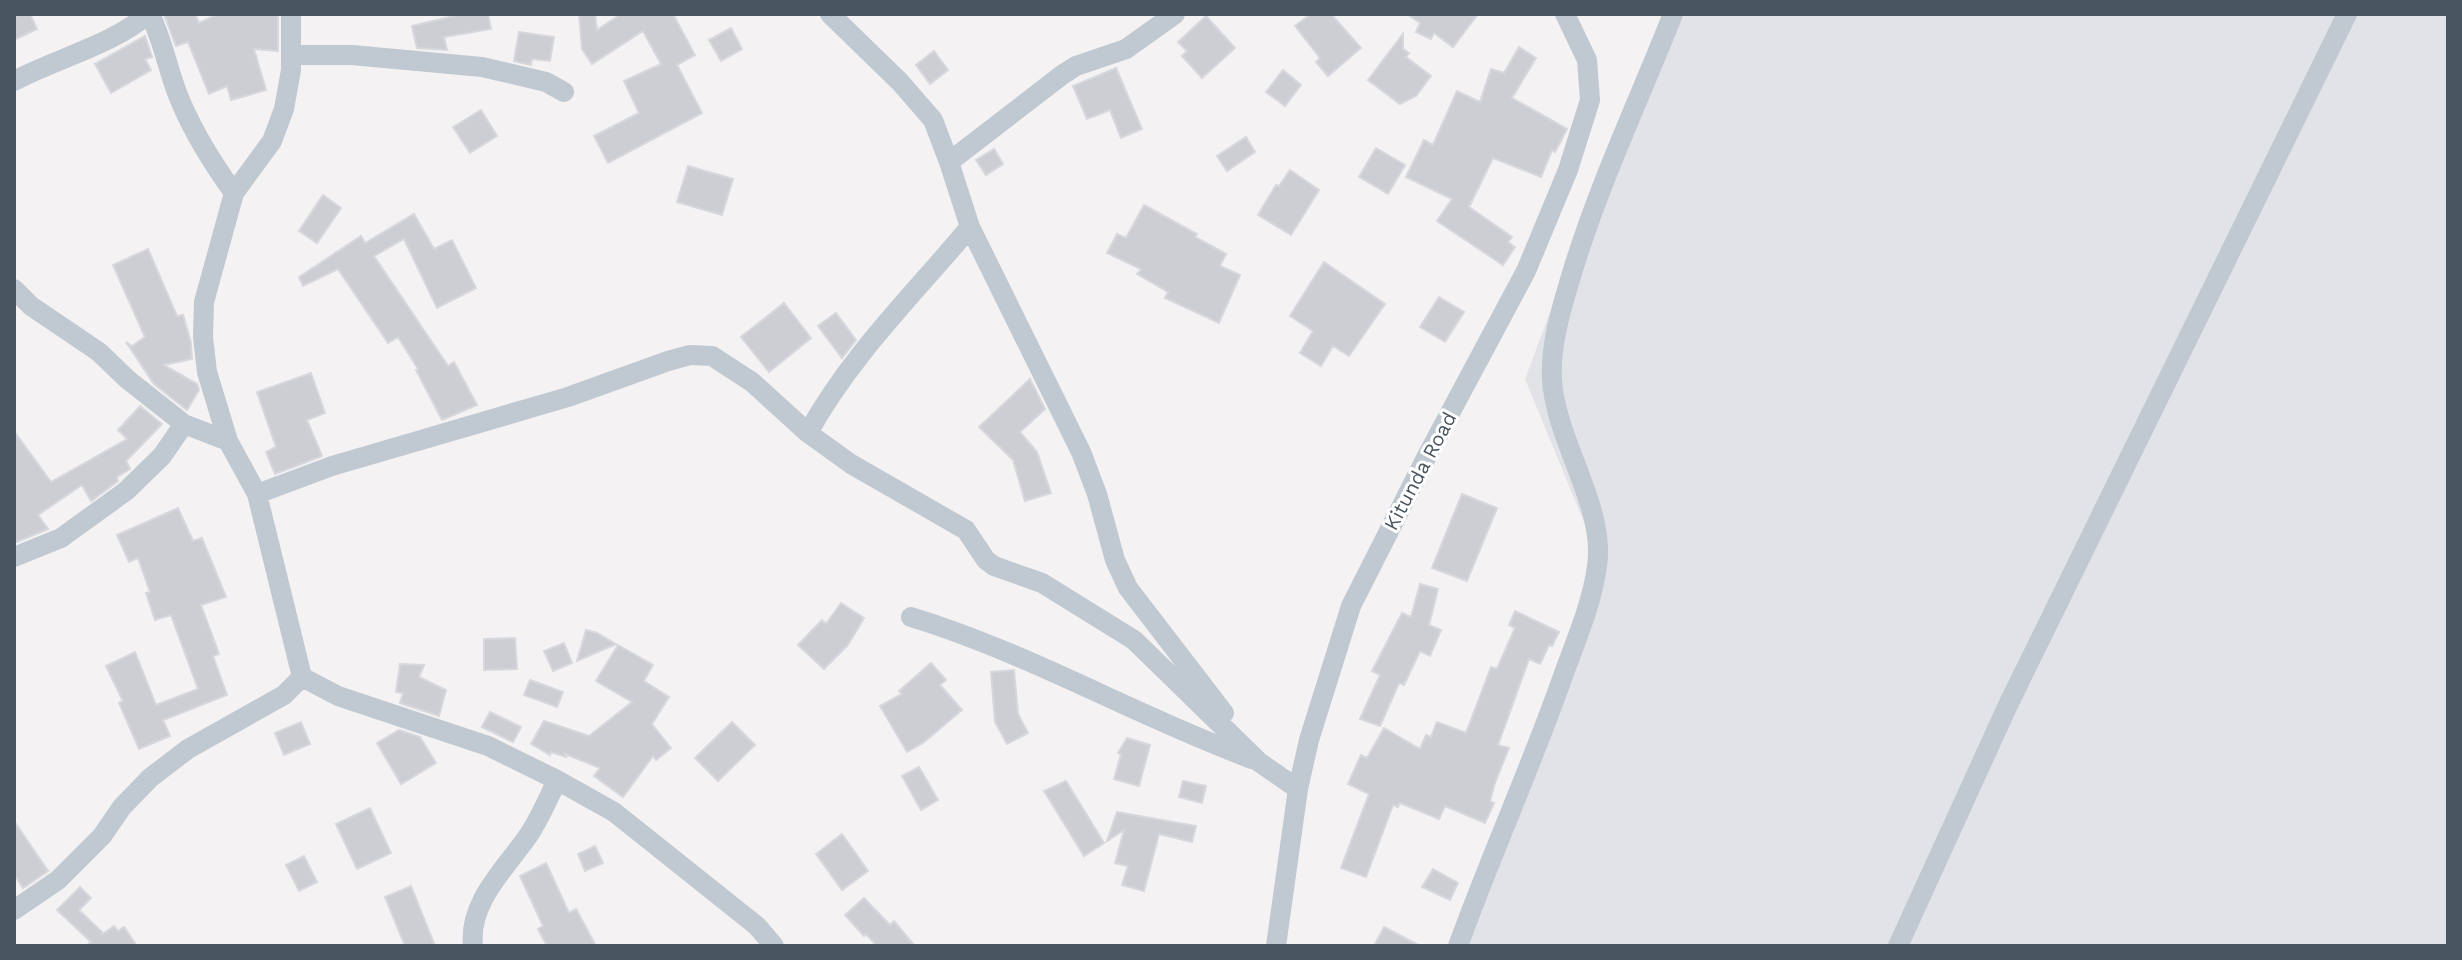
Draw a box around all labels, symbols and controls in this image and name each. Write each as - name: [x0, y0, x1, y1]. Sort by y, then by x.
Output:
- street label: Kitunda Road: [1379, 408, 1461, 534]

